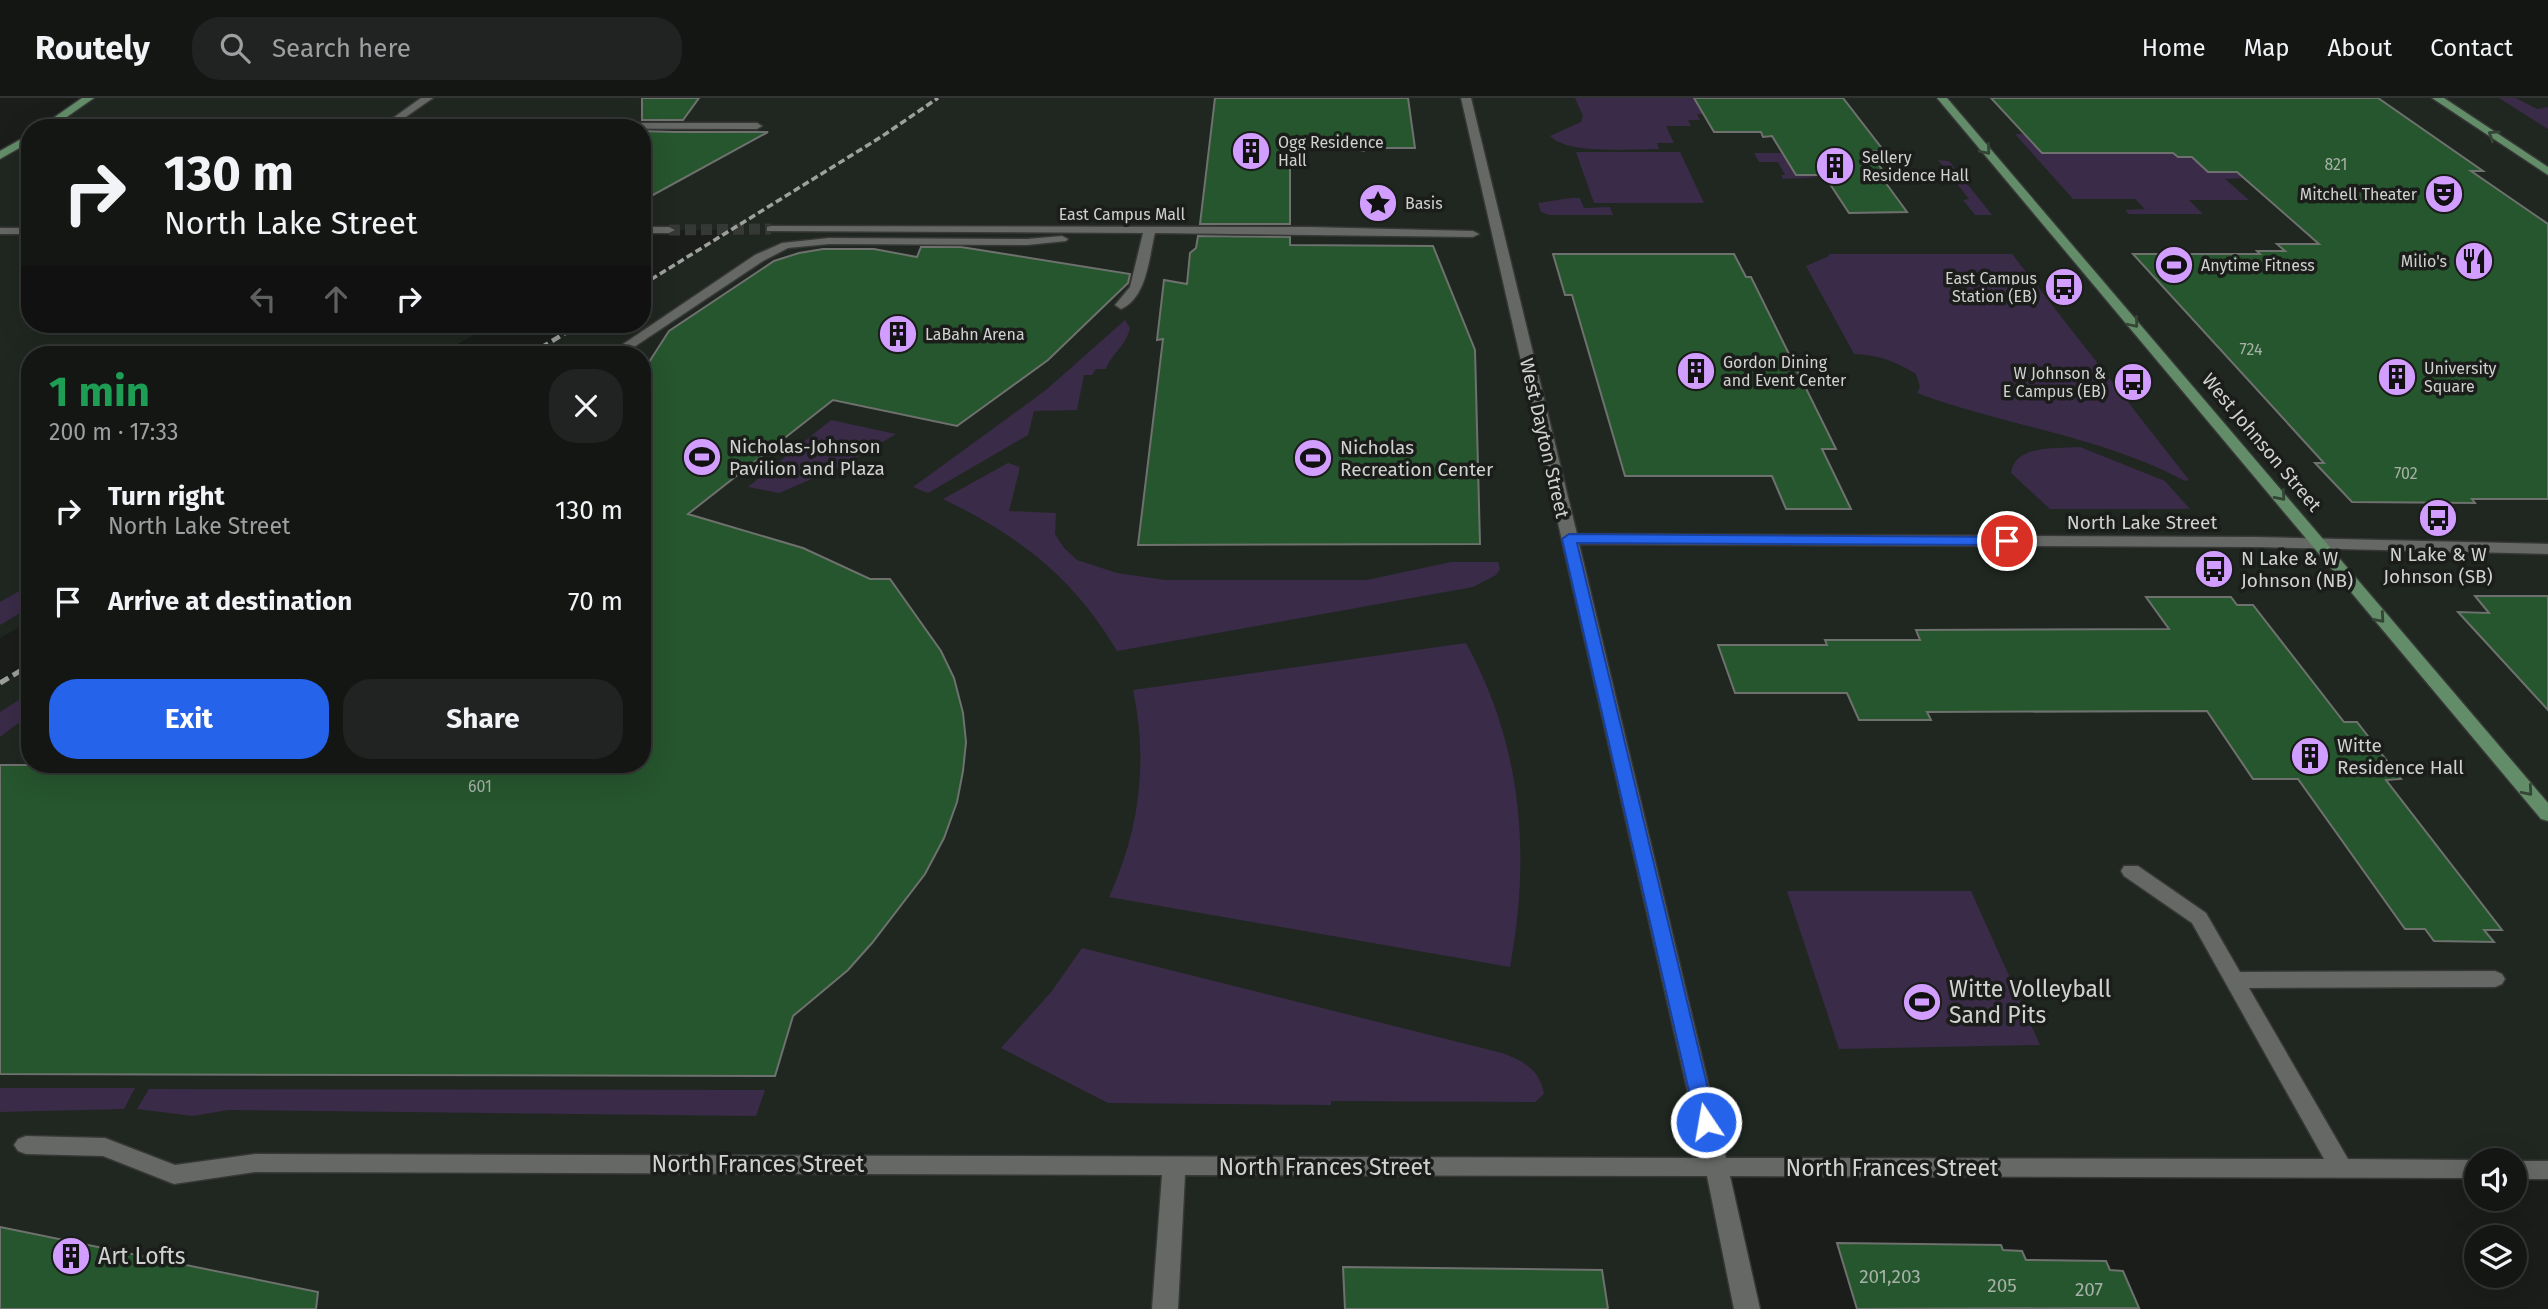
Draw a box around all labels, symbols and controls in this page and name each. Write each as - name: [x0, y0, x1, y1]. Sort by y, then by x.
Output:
- search box: [192, 17, 682, 80]
- text: Routely: [35, 28, 150, 68]
- icon: search: [216, 29, 254, 67]
- text: Search here: [272, 33, 411, 64]
- text: Home: [2142, 34, 2206, 62]
- text: Map: [2244, 34, 2290, 62]
- text: About: [2328, 34, 2392, 62]
- text: Contact: [2430, 34, 2513, 62]
- building icon: Ogg Residence Hall: [1230, 130, 1272, 172]
- one-way arrow: [2487, 130, 2500, 143]
- place label: Ogg Residence Hall: [1278, 133, 1384, 170]
- one-way arrow: [1978, 142, 1990, 155]
- text: 130 m: [164, 144, 294, 203]
- building icon: Sellery Residence Hall: [1814, 145, 1856, 187]
- icon: right: [49, 147, 140, 238]
- place label: Sellery Residence Hall: [1862, 148, 1969, 185]
- house number: 821: [2324, 155, 2348, 174]
- theatre icon: Mitchell Theater: [2423, 173, 2465, 215]
- place icon: Basis: [1357, 182, 1399, 224]
- place label: Mitchell Theater: [2300, 185, 2418, 204]
- place label: Basis: [1405, 194, 1443, 213]
- text: North Lake Street: [164, 204, 418, 242]
- street label: East Campus Mall: [1059, 205, 1186, 224]
- restaurant icon: Milio's: [2453, 240, 2495, 282]
- sports icon: Anytime Fitness: [2153, 244, 2195, 286]
- place label: Milio's: [2401, 252, 2447, 271]
- place label: Anytime Fitness: [2201, 256, 2315, 275]
- bus stop icon: East Campus Station (EB): [2043, 266, 2085, 308]
- place label: East Campus Station (EB): [1945, 269, 2037, 306]
- icon: left: [244, 280, 282, 318]
- icon: ahead: [317, 280, 355, 318]
- icon: right: [390, 280, 428, 318]
- building icon: LaBahn Arena: [877, 313, 919, 355]
- one-way arrow: [2125, 316, 2138, 328]
- place label: LaBahn Arena: [925, 325, 1025, 344]
- house number: 724: [2240, 340, 2263, 359]
- building icon: Gordon Dining and Event Center: [1675, 350, 1717, 392]
- place label: Gordon Dining and Event Center: [1723, 353, 1847, 390]
- street label: West Dayton Street: [1515, 356, 1574, 520]
- building icon: University Square: [2376, 356, 2418, 398]
- place label: University Square: [2424, 359, 2497, 396]
- bus stop icon: W Johnson & E Campus (EB): [2112, 361, 2154, 403]
- place label: W Johnson & E Campus (EB): [2003, 364, 2106, 401]
- text: 1 min: [49, 367, 150, 417]
- street label: West Johnson Street: [2197, 368, 2326, 516]
- button: close: [549, 369, 623, 443]
- text: 200 m · 17:33: [49, 418, 178, 446]
- place label: Nicholas-Johnson Pavilion and Plaza: [729, 435, 885, 480]
- sports icon: Nicholas-Johnson Pavilion and Plaza: [681, 436, 723, 478]
- place label: Nicholas Recreation Center: [1340, 436, 1494, 481]
- sports icon: Nicholas Recreation Center: [1292, 437, 1334, 479]
- house number: 702: [2394, 464, 2418, 483]
- text: Turn right: [108, 481, 225, 512]
- one-way arrow: [2273, 488, 2285, 501]
- icon: right: [49, 492, 87, 530]
- text: 130 m: [555, 495, 623, 526]
- bus stop icon: N Lake & W Johnson (SB): [2417, 497, 2459, 539]
- pin: [1977, 511, 2037, 571]
- street label: North Lake Street: [2067, 511, 2217, 534]
- text: North Lake Street: [108, 512, 290, 540]
- icon: arrive: [1988, 522, 2026, 560]
- place label: N Lake & W Johnson (SB): [2383, 543, 2493, 588]
- place label: N Lake & W Johnson (NB): [2241, 547, 2353, 592]
- bus stop icon: N Lake & W Johnson (NB): [2193, 548, 2235, 590]
- icon: arrive: [49, 583, 87, 621]
- text: Arrive at destination: [108, 586, 352, 617]
- text: 70 m: [568, 586, 623, 617]
- one-way arrow: [2372, 610, 2384, 623]
- button: Exit: [49, 679, 329, 759]
- button: Share: [343, 679, 623, 759]
- place label: Witte Residence Hall: [2337, 734, 2464, 779]
- building icon: Witte Residence Hall: [2289, 735, 2331, 777]
- house number: 601: [468, 777, 492, 796]
- one-way arrow: [2520, 783, 2532, 796]
- place label: Witte Volleyball Sand Pits: [1949, 975, 2112, 1029]
- sports icon: Witte Volleyball Sand Pits: [1901, 981, 1943, 1023]
- position arrow: [1669, 1085, 1743, 1159]
- map controls: [2464, 1148, 2527, 1288]
- button: sound: [2464, 1148, 2527, 1211]
- street label: North Frances Street: [652, 1150, 865, 1178]
- street label: North Frances Street: [1219, 1153, 1432, 1181]
- street label: North Frances Street: [1786, 1154, 1999, 1182]
- button: layers: [2464, 1225, 2527, 1288]
- building icon: Art Lofts: [50, 1235, 92, 1277]
- place label: Art Lofts: [98, 1242, 186, 1270]
- house number: 201,203: [1859, 1265, 1921, 1288]
- house number: 205: [1987, 1274, 2017, 1297]
- house number: 207: [2075, 1278, 2103, 1301]

